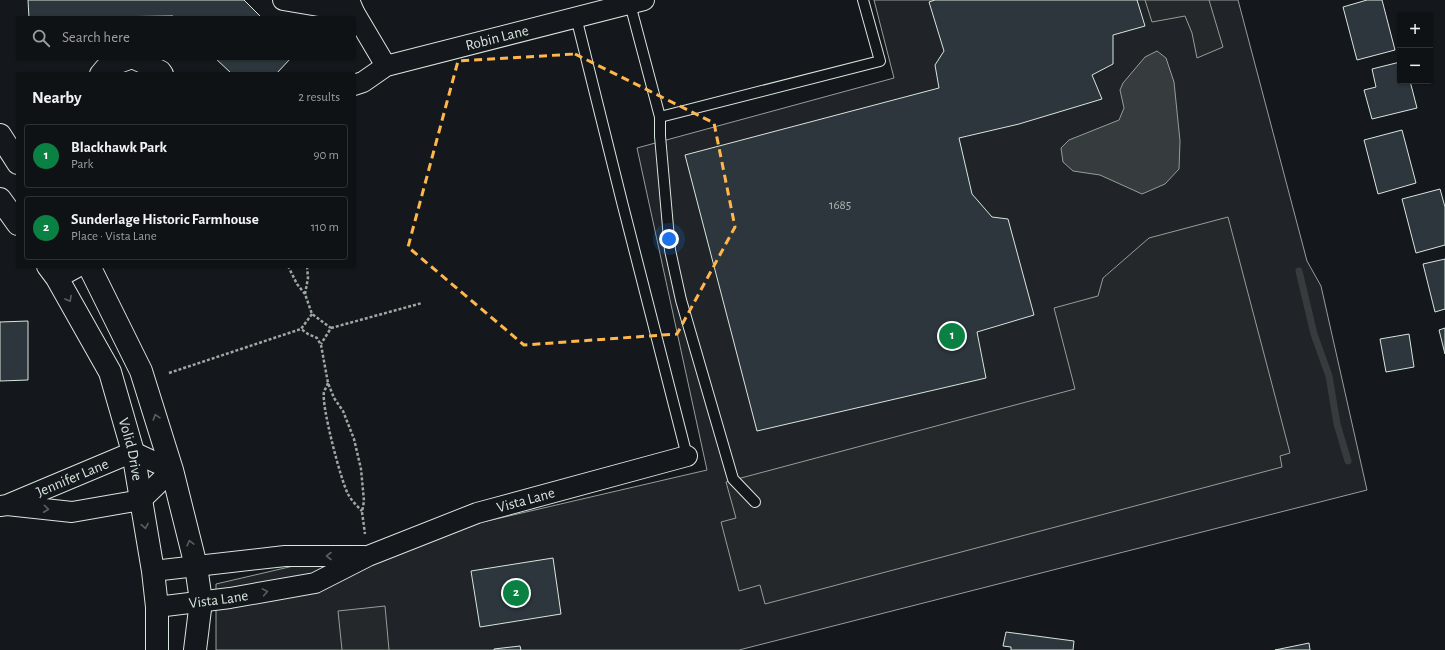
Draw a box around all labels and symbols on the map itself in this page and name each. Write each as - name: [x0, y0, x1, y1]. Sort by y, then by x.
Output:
- street label: Robin Lane: [464, 22, 530, 53]
- house number: 1685: [829, 199, 851, 212]
- your location: [659, 229, 679, 249]
- one-way arrow: [64, 295, 71, 302]
- pin: 1: [939, 321, 965, 351]
- one-way arrow: [152, 414, 160, 421]
- street label: Volid Drive: [116, 416, 145, 482]
- street label: Jennifer Lane: [34, 456, 111, 499]
- street label: Vista Lane: [495, 485, 557, 515]
- one-way arrow: [43, 504, 49, 513]
- one-way arrow: [140, 523, 149, 529]
- one-way arrow: [186, 539, 195, 546]
- one-way arrow: [326, 552, 332, 560]
- pin: 2: [503, 578, 529, 608]
- street label: Vista Lane: [188, 587, 249, 611]
- one-way arrow: [262, 588, 268, 596]

